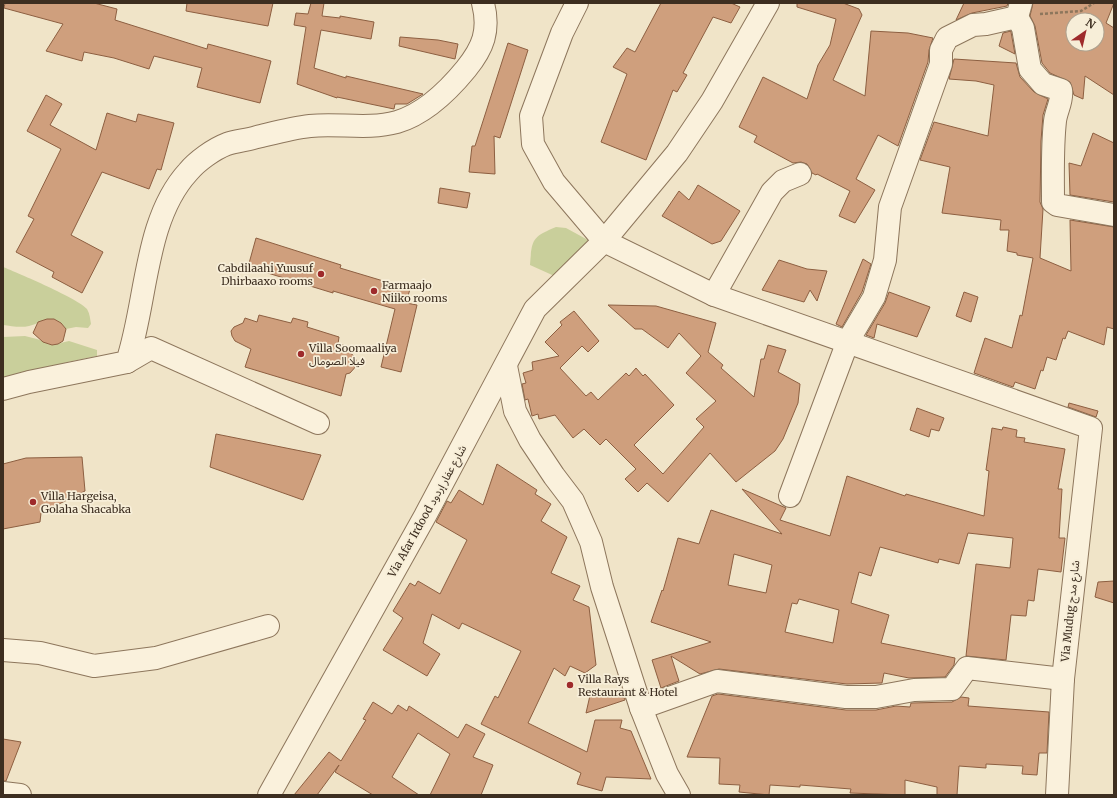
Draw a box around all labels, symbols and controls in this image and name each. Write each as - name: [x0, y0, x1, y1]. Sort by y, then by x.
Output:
- north arrow: [1065, 12, 1105, 52]
- text: N: [1083, 15, 1098, 32]
- place label: Cabdilaahi Yuusuf Dhirbaaxo rooms: [218, 261, 314, 288]
- marker: Cabdilaahi Yuusuf Dhirbaaxo rooms: [316, 269, 326, 279]
- place label: Farmaajo Niiko rooms: [382, 278, 447, 305]
- marker: Farmaajo Niiko rooms: [369, 286, 379, 296]
- place label: Villa Soomaaliya فيلا الصومال: [308, 341, 397, 368]
- marker: Villa Soomaaliya فيلا الصومال: [296, 349, 306, 359]
- street label: Via Afar Irdood شارع عفار إردود: [384, 442, 470, 581]
- place label: Villa Hargeisa, Golaha Shacabka: [40, 489, 131, 516]
- marker: Villa Hargeisa, Golaha Shacabka: [28, 497, 38, 507]
- street label: Via Mudug شارع مدج: [1058, 559, 1083, 664]
- place label: Villa Rays Restaurant & Hotel: [577, 672, 678, 699]
- marker: Villa Rays Restaurant & Hotel: [565, 680, 575, 690]

